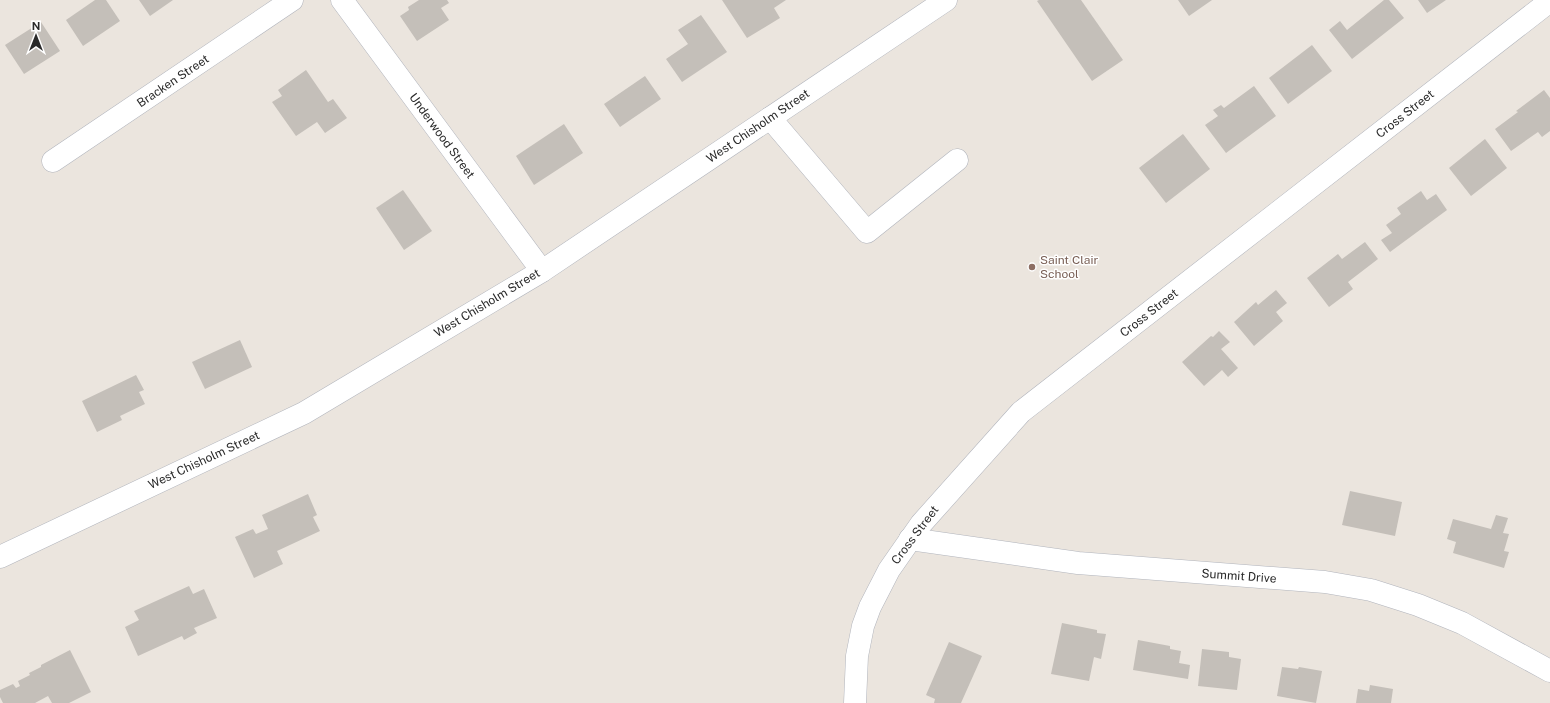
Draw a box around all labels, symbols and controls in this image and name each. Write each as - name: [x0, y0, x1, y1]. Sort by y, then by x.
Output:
- north arrow: [16, 16, 56, 56]
- text: N: [32, 20, 40, 32]
- street label: Bracken Street: [134, 52, 212, 110]
- street label: West Chisholm Street: [704, 86, 812, 166]
- street label: Cross Street: [1373, 87, 1437, 141]
- street label: Underwood Street: [406, 91, 478, 182]
- place label: Saint Clair School: [1040, 253, 1098, 281]
- marker: Saint Clair School: [1027, 262, 1037, 272]
- street label: West Chisholm Street: [432, 266, 543, 340]
- street label: Cross Street: [1117, 286, 1181, 340]
- street label: West Chisholm Street: [146, 428, 262, 492]
- street label: Cross Street: [888, 503, 942, 567]
- street label: Summit Drive: [1201, 566, 1277, 586]

